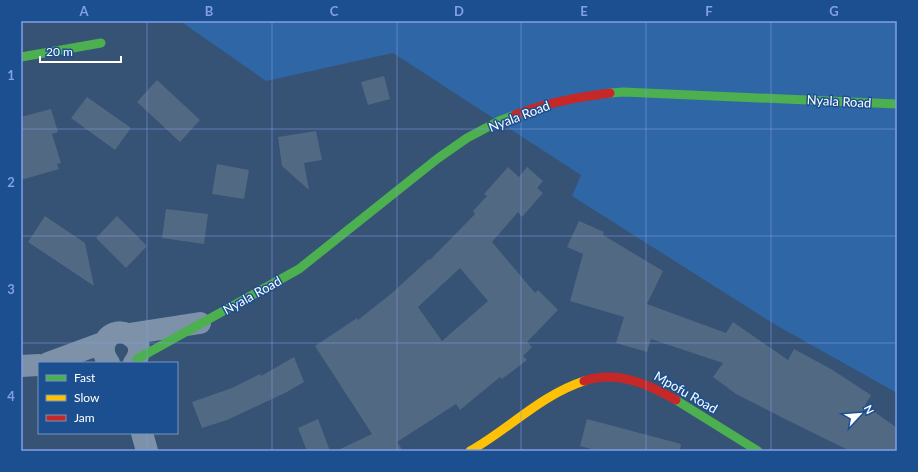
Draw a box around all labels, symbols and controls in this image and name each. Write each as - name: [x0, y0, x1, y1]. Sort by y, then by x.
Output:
- text: A: [78, 3, 89, 19]
- text: B: [205, 3, 214, 19]
- text: C: [330, 3, 339, 19]
- text: D: [454, 3, 464, 19]
- text: E: [580, 3, 588, 19]
- text: F: [705, 3, 713, 19]
- text: G: [829, 3, 839, 19]
- scale bar: [40, 38, 121, 64]
- text: 20 m: [46, 44, 73, 59]
- text: 1: [7, 67, 15, 83]
- street label: Nyala Road: [806, 91, 872, 111]
- street label: Nyala Road: [486, 97, 552, 135]
- text: 2: [7, 174, 15, 190]
- street label: Nyala Road: [220, 272, 284, 318]
- text: 3: [7, 281, 15, 297]
- legend: [38, 362, 178, 434]
- street label: Mpofu Road: [651, 367, 721, 417]
- text: Fast: [74, 370, 96, 385]
- text: 4: [7, 388, 15, 404]
- text: Slow: [74, 390, 100, 405]
- north arrow: [840, 394, 880, 434]
- text: N: [862, 403, 877, 416]
- text: Jam: [74, 410, 95, 425]

